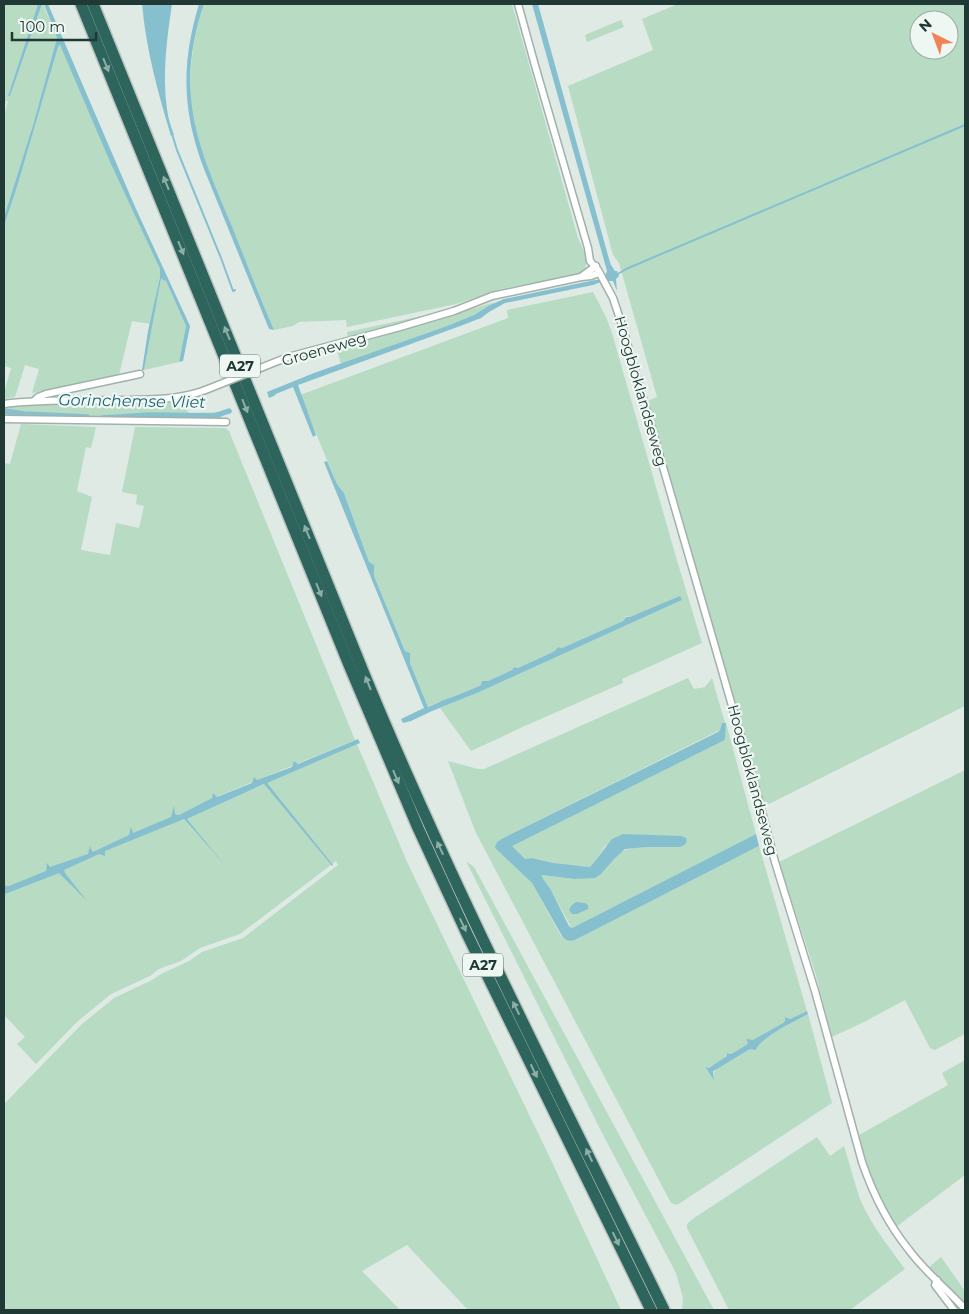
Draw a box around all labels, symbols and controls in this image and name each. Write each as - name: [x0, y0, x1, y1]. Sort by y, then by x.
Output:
- scale bar: [12, 10, 96, 42]
- north arrow: [909, 10, 959, 60]
- text: N: [915, 15, 936, 36]
- text: 100 m: [20, 17, 65, 36]
- one-way arrow: [103, 58, 111, 72]
- one-way arrow: [161, 175, 169, 190]
- one-way arrow: [177, 241, 185, 255]
- street label: Hoogbloklandseweg: [610, 314, 672, 468]
- one-way arrow: [222, 326, 230, 340]
- street label: Groeneweg: [279, 328, 369, 370]
- road number: A27: [220, 354, 260, 378]
- water label: Gorinchemse Vliet: [58, 390, 206, 412]
- one-way arrow: [241, 399, 249, 414]
- one-way arrow: [303, 525, 311, 539]
- one-way arrow: [315, 582, 323, 597]
- one-way arrow: [364, 676, 372, 690]
- street label: Hoogbloklandseweg: [724, 702, 782, 858]
- one-way arrow: [393, 770, 401, 784]
- one-way arrow: [436, 841, 444, 855]
- one-way arrow: [460, 918, 468, 932]
- road number: A27: [463, 954, 503, 976]
- one-way arrow: [512, 1000, 521, 1015]
- one-way arrow: [530, 1064, 538, 1078]
- one-way arrow: [585, 1148, 593, 1163]
- one-way arrow: [612, 1232, 620, 1246]

